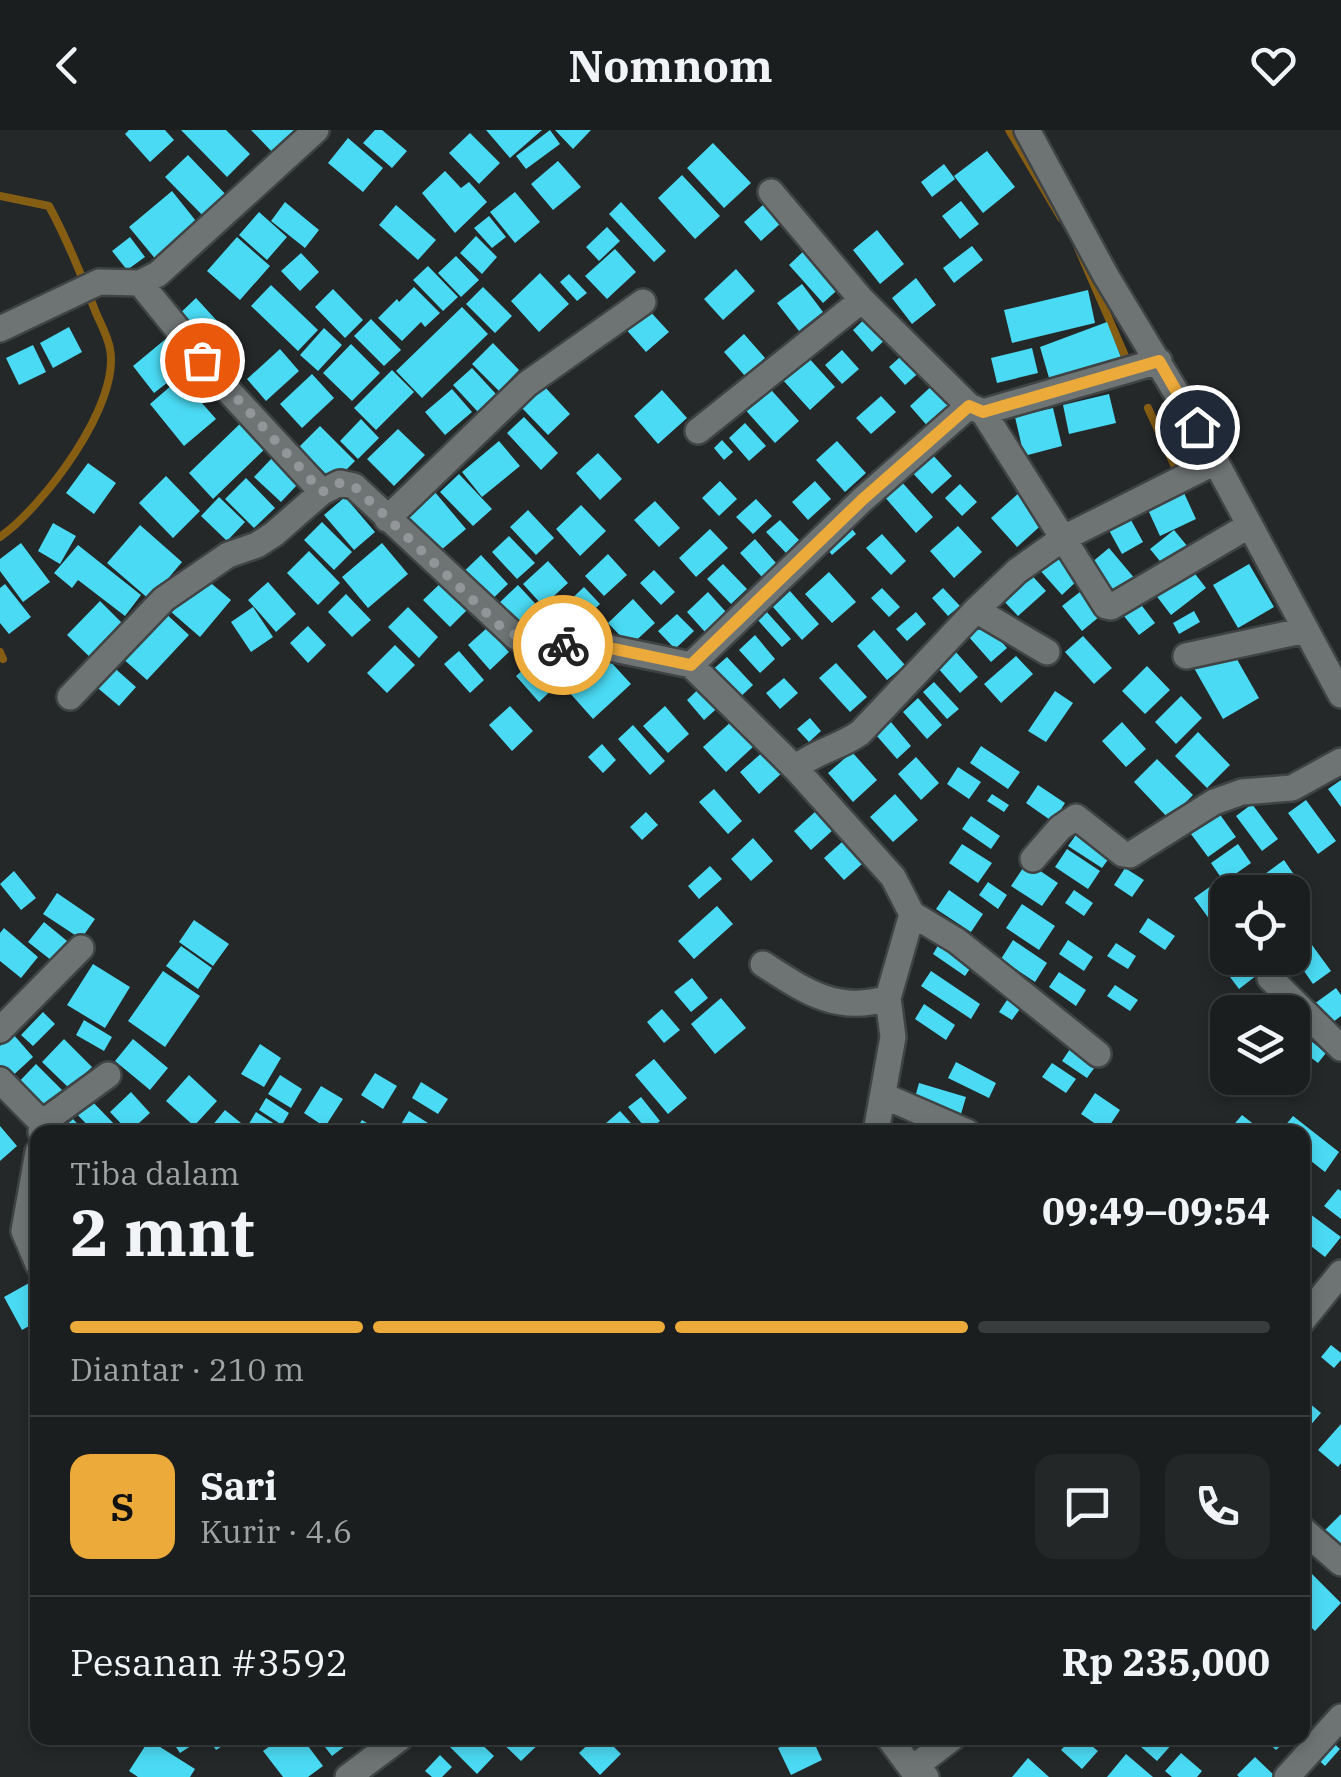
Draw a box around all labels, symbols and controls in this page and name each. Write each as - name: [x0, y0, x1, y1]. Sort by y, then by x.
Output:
- text: Nomnom: [568, 36, 773, 94]
- icon: back: [40, 38, 95, 93]
- icon: heart: [1246, 38, 1301, 93]
- pin: [160, 318, 245, 403]
- icon: bag: [175, 333, 230, 388]
- pin: [1155, 385, 1240, 470]
- icon: home: [1170, 400, 1225, 455]
- courier: [513, 595, 613, 695]
- icon: bike: [536, 618, 591, 673]
- map controls: [1210, 875, 1310, 1095]
- button: locate: [1210, 875, 1310, 975]
- button: layers: [1210, 995, 1310, 1095]
- text: Tiba dalam: [70, 1152, 240, 1194]
- text: 09:49–09:54: [1042, 1186, 1270, 1235]
- text: 2 mnt: [70, 1189, 254, 1274]
- text: Diantar · 210 m: [70, 1348, 304, 1390]
- button: chat: [1035, 1454, 1140, 1559]
- button: phone: [1165, 1454, 1270, 1559]
- text: Sari: [200, 1461, 277, 1510]
- text: S: [111, 1482, 134, 1531]
- text: Kurir · 4.6: [200, 1510, 352, 1552]
- text: Pesanan #3592: [70, 1637, 348, 1686]
- text: Rp 235,000: [1062, 1637, 1270, 1686]

